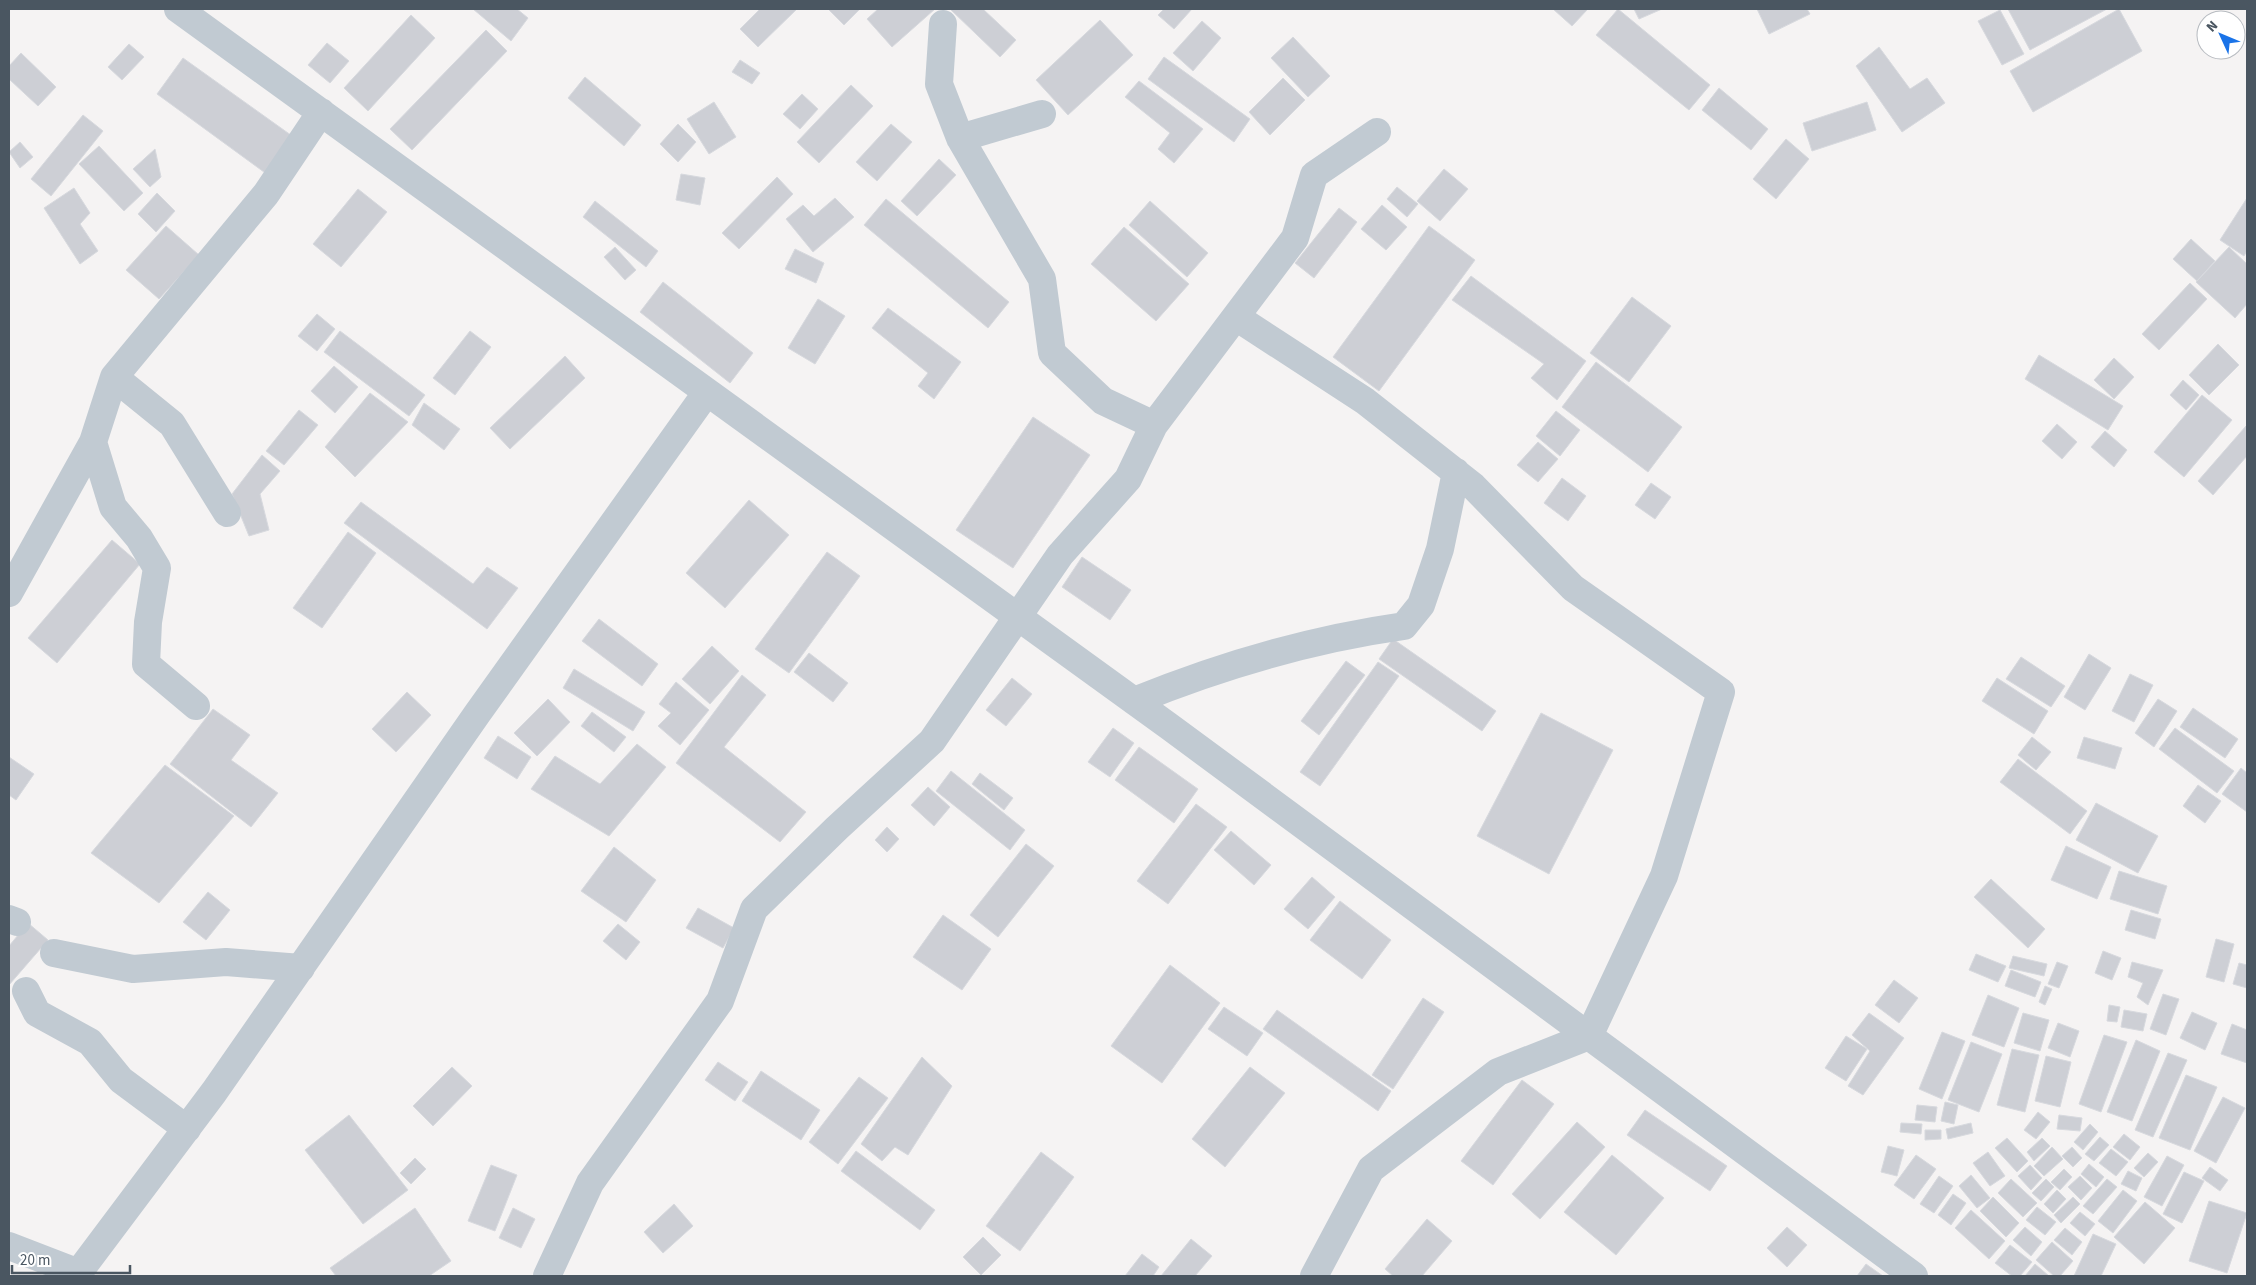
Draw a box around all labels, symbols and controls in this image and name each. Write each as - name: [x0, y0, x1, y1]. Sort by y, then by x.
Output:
- north arrow: [2196, 10, 2246, 60]
- text: N: [2202, 16, 2223, 37]
- scale bar: [12, 1242, 130, 1274]
- text: 20 m: [20, 1250, 50, 1271]

